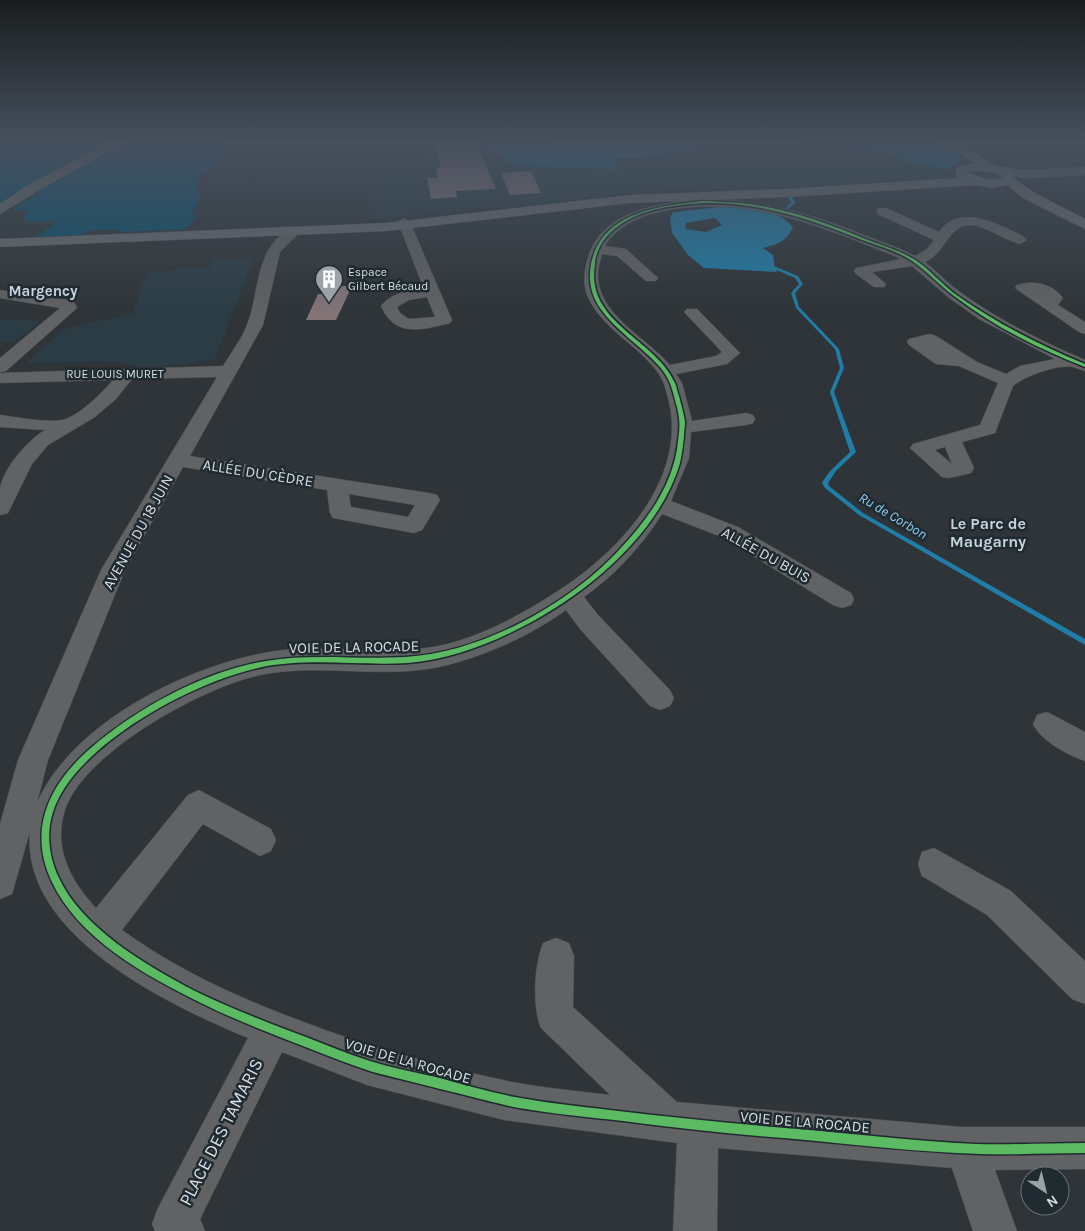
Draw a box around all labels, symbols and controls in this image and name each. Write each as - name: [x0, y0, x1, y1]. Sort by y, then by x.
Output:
- building icon: Espace Gilbert Bécaud: [314, 264, 344, 303]
- place label: Espace Gilbert Bécaud: [348, 265, 428, 293]
- district label: Margency: [8, 282, 78, 300]
- street label: RUE LOUIS MURET: [66, 367, 164, 381]
- street label: ALLÉE DU CÈDRE: [202, 455, 314, 491]
- street label: AVENUE DU 18 JUIN: [99, 471, 177, 593]
- water label: Ru de Corbon: [856, 489, 930, 543]
- district label: Le Parc de Maugarny: [950, 514, 1026, 551]
- street label: ALLÉE DU BUIS: [718, 523, 814, 587]
- street label: VOIE DE LA ROCADE: [289, 637, 419, 657]
- street label: VOIE DE LA ROCADE: [343, 1034, 473, 1088]
- street label: PLACE DES TAMARIS: [174, 1055, 268, 1209]
- street label: VOIE DE LA ROCADE: [739, 1107, 871, 1137]
- north arrow: [1020, 1166, 1070, 1216]
- text: N: [1043, 1191, 1061, 1211]

